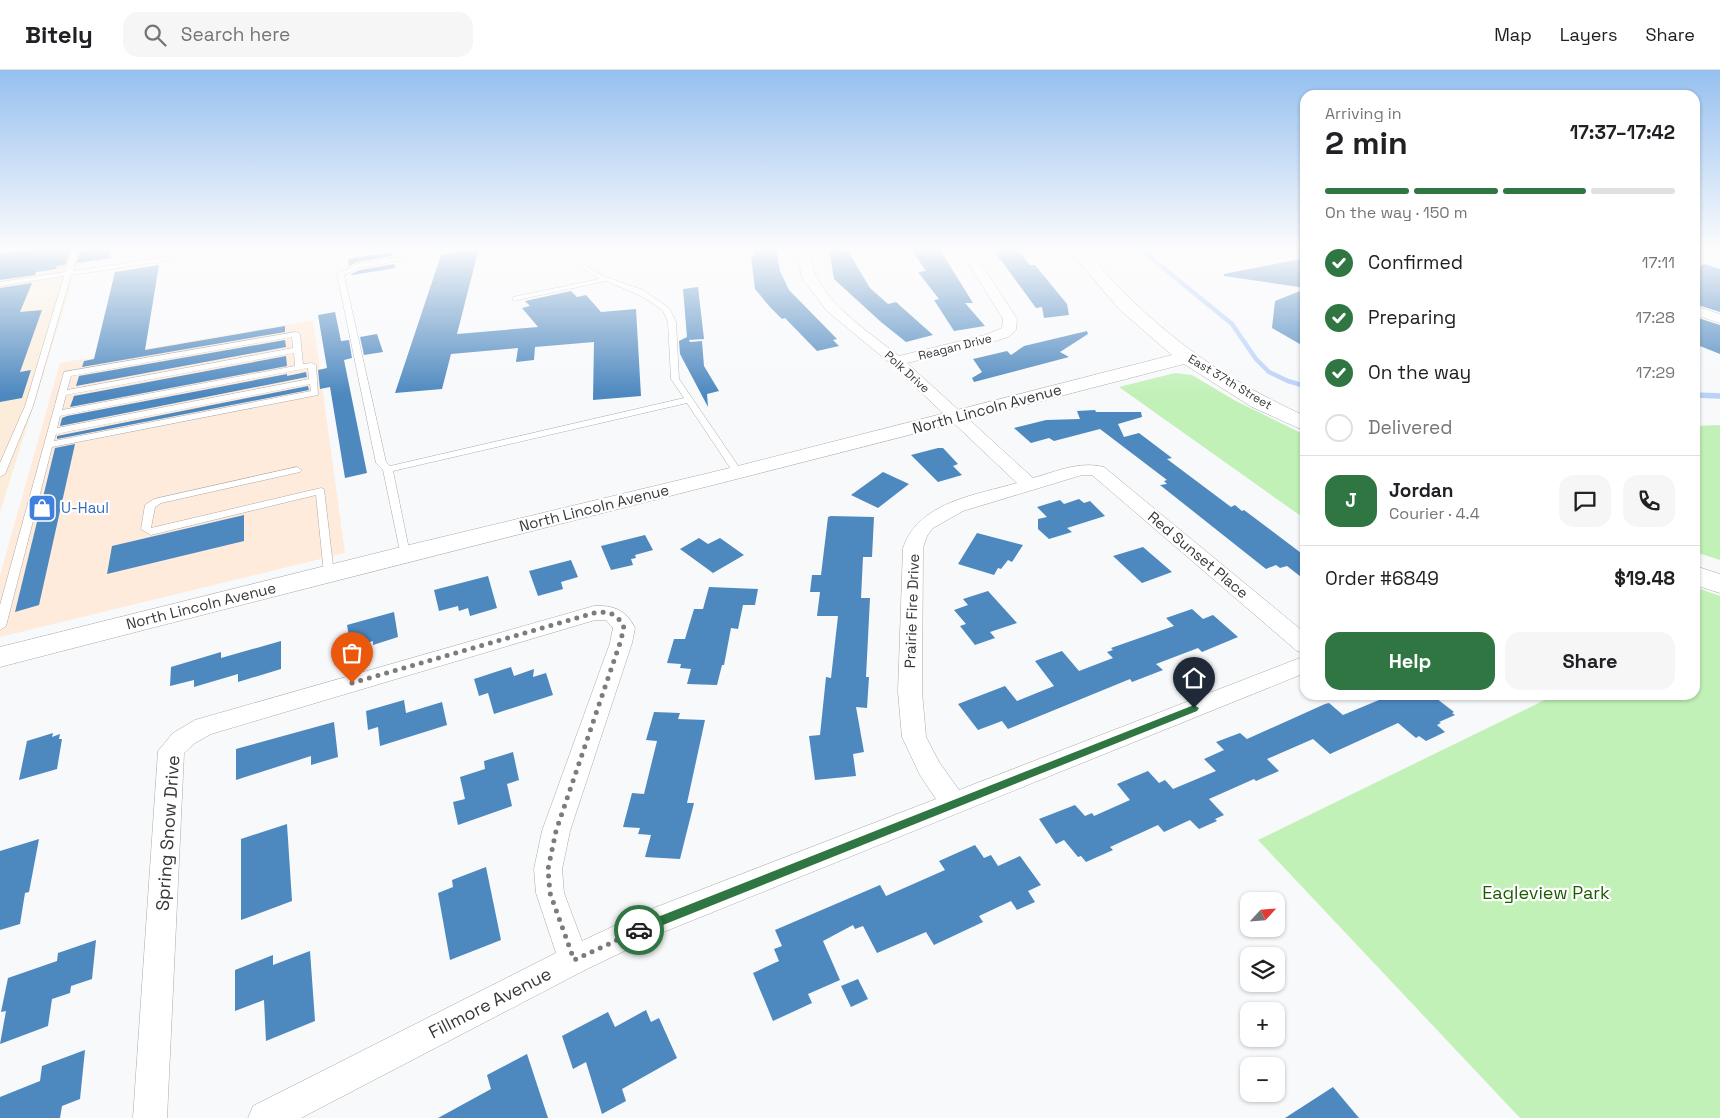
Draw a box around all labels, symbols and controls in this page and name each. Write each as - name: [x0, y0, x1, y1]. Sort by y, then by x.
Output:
- search box: [123, 12, 473, 57]
- text: Bitely: [25, 19, 93, 50]
- icon: search: [141, 21, 169, 49]
- text: Search here: [181, 22, 290, 47]
- text: Map: [1494, 23, 1532, 46]
- text: Layers: [1560, 23, 1617, 46]
- text: Share: [1645, 23, 1695, 46]
- text: Arriving in: [1325, 103, 1402, 124]
- text: 17:37–17:42: [1570, 120, 1675, 145]
- text: 2 min: [1325, 123, 1408, 163]
- text: On the way · 150 m: [1325, 202, 1467, 223]
- icon: check: [1325, 249, 1353, 277]
- text: Confirmed: [1368, 250, 1463, 275]
- text: 17:11: [1642, 252, 1675, 273]
- icon: check: [1325, 304, 1353, 332]
- text: Preparing: [1368, 305, 1456, 330]
- text: 17:28: [1636, 307, 1675, 328]
- street label: Reagan Drive: [917, 330, 993, 364]
- street label: Polk Drive: [881, 347, 933, 397]
- street label: East 37th Street: [1185, 351, 1275, 413]
- icon: check: [1325, 359, 1353, 387]
- text: On the way: [1368, 360, 1471, 385]
- text: 17:29: [1636, 362, 1675, 383]
- street label: North Lincoln Avenue: [910, 379, 1064, 438]
- text: Delivered: [1368, 415, 1453, 440]
- button: chat: [1559, 475, 1611, 527]
- button: phone: [1623, 475, 1675, 527]
- text: Jordan: [1389, 478, 1454, 503]
- street label: North Lincoln Avenue: [517, 480, 671, 535]
- text: J: [1345, 488, 1357, 513]
- shop icon: U-Haul: [27, 493, 57, 523]
- place label: U-Haul: [61, 498, 109, 517]
- text: Courier · 4.4: [1389, 503, 1480, 524]
- street label: Red Sunset Place: [1144, 507, 1253, 602]
- street label: Prairie Fire Drive: [900, 553, 923, 669]
- text: Order #6849: [1325, 566, 1439, 591]
- text: $19.48: [1614, 566, 1675, 591]
- street label: North Lincoln Avenue: [124, 578, 278, 633]
- pin: [331, 632, 373, 683]
- button: Help: [1325, 632, 1495, 690]
- button: Share: [1505, 632, 1675, 690]
- icon: bag: [338, 639, 366, 667]
- pin: [1173, 657, 1215, 708]
- icon: home: [1180, 664, 1208, 692]
- street label: Spring Snow Drive: [151, 754, 184, 912]
- park label: Eagleview Park: [1482, 881, 1610, 904]
- north arrow: [1240, 892, 1285, 938]
- map controls: [1240, 892, 1285, 1102]
- courier: [614, 905, 664, 955]
- icon: car: [625, 916, 653, 944]
- button: layers: [1240, 947, 1285, 992]
- street label: Fillmore Avenue: [425, 962, 555, 1043]
- button: +: [1240, 1002, 1285, 1047]
- button: −: [1240, 1057, 1285, 1102]

